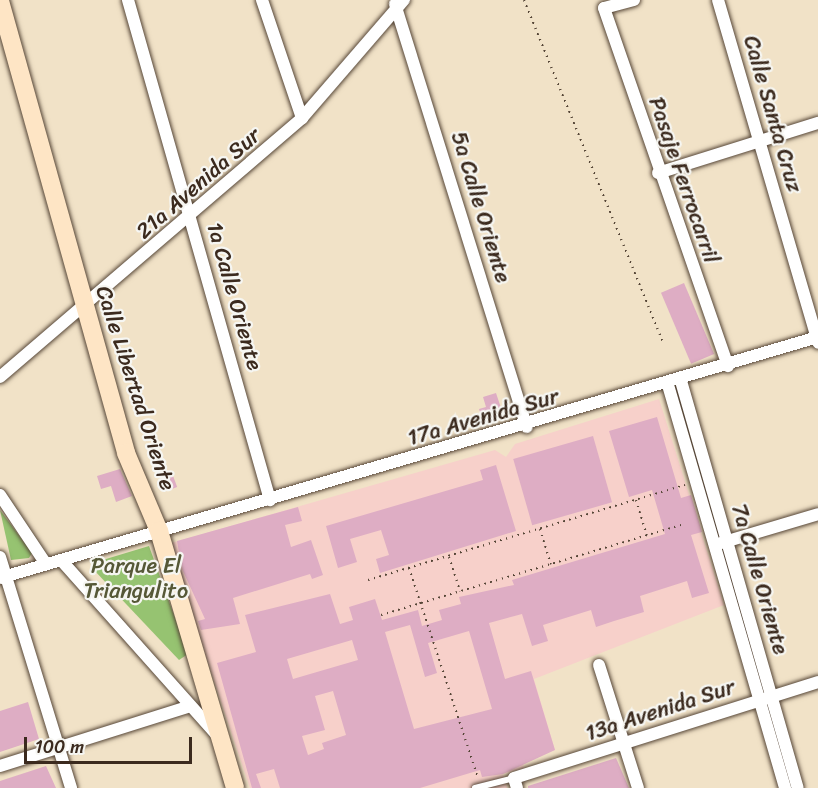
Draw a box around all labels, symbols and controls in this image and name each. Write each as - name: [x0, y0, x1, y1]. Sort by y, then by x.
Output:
- street label: Calle Santa Cruz: [738, 32, 808, 196]
- street label: Pasaje Ferrocarril: [643, 93, 725, 267]
- street label: 21a Avenida Sur: [131, 122, 265, 244]
- street label: 5a Calle Oriente: [445, 128, 517, 286]
- street label: 1a Calle Oriente: [201, 219, 269, 373]
- street label: Calle Libertad Oriente: [91, 283, 181, 493]
- street label: 17a Avenida Sur: [405, 383, 561, 451]
- street label: 7a Calle Oriente: [726, 501, 794, 657]
- park label: Parque El Triangulito: [84, 552, 188, 604]
- street label: 13a Avenida Sur: [582, 673, 738, 747]
- scale bar: [27, 725, 195, 763]
- text: 100 m: [35, 731, 84, 763]

